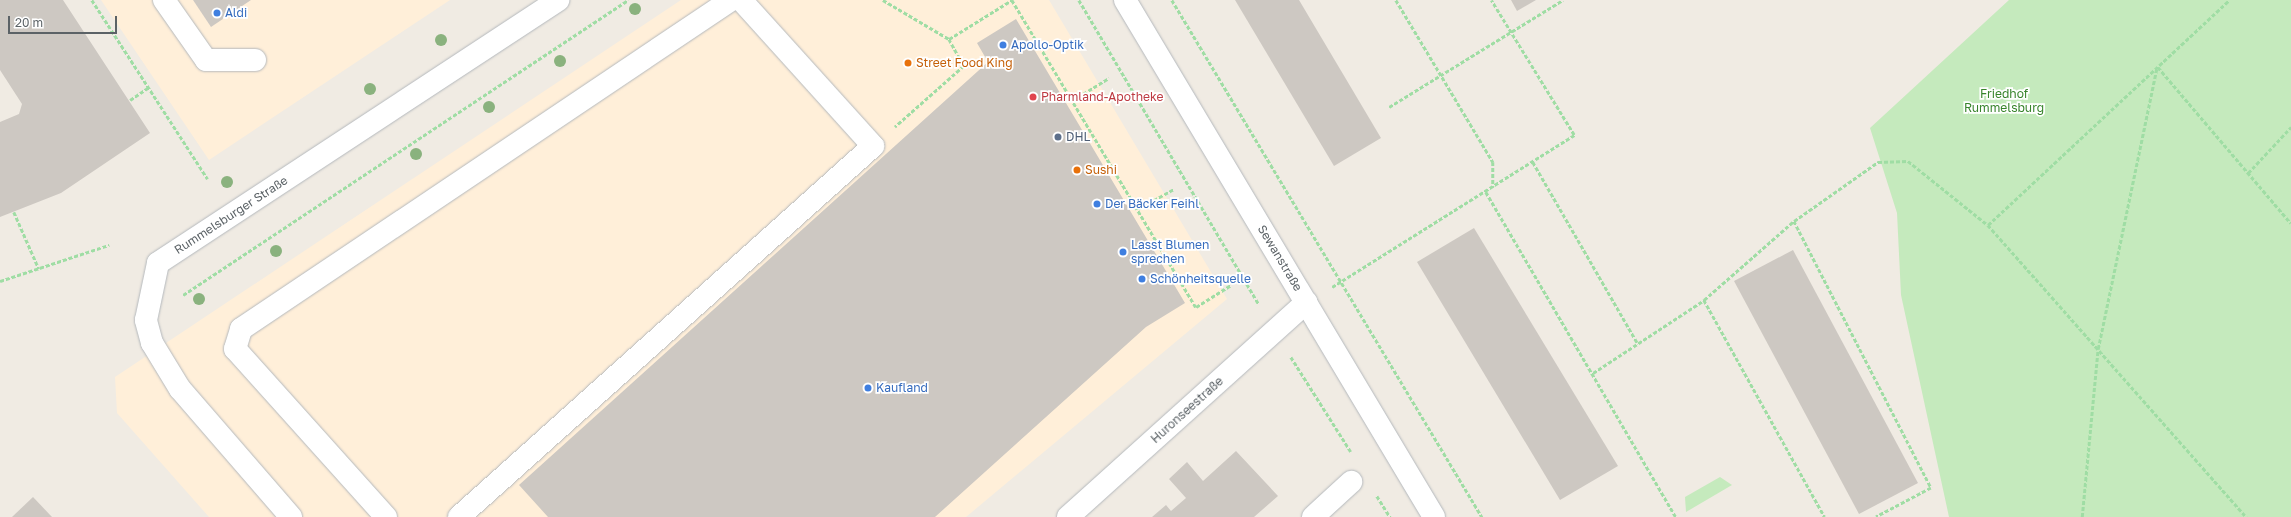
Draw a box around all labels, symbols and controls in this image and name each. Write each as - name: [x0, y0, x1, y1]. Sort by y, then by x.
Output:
- place label: Aldi: [225, 6, 247, 20]
- scale bar: [10, 8, 119, 34]
- marker: Aldi: [212, 8, 222, 18]
- text: 20 m: [15, 15, 43, 30]
- place label: Apollo-Optik: [1011, 38, 1084, 52]
- marker: Apollo-Optik: [998, 40, 1008, 50]
- place label: Street Food King: [916, 56, 1013, 70]
- marker: Street Food King: [903, 58, 913, 68]
- park label: Friedhof Rummelsburg: [1964, 87, 2044, 115]
- place label: Pharmland-Apotheke: [1041, 90, 1164, 104]
- marker: Pharmland-Apotheke: [1028, 92, 1038, 102]
- place label: DHL: [1066, 130, 1090, 144]
- marker: DHL: [1053, 132, 1063, 142]
- place label: Sushi: [1085, 163, 1117, 177]
- marker: Sushi: [1072, 165, 1082, 175]
- street label: Rummelsburger Straße: [172, 173, 290, 257]
- place label: Der Bäcker Feihl: [1105, 197, 1199, 211]
- marker: Der Bäcker Feihl: [1092, 199, 1102, 209]
- street label: Sewanstraße: [1255, 222, 1305, 294]
- place label: Lasst Blumen sprechen: [1131, 238, 1209, 266]
- marker: Lasst Blumen sprechen: [1118, 247, 1128, 257]
- place label: Schönheitsquelle: [1150, 272, 1251, 286]
- marker: Schönheitsquelle: [1137, 274, 1147, 284]
- street label: Huronseestraße: [1148, 374, 1226, 446]
- place label: Kaufland: [876, 381, 928, 395]
- marker: Kaufland: [863, 383, 873, 393]

